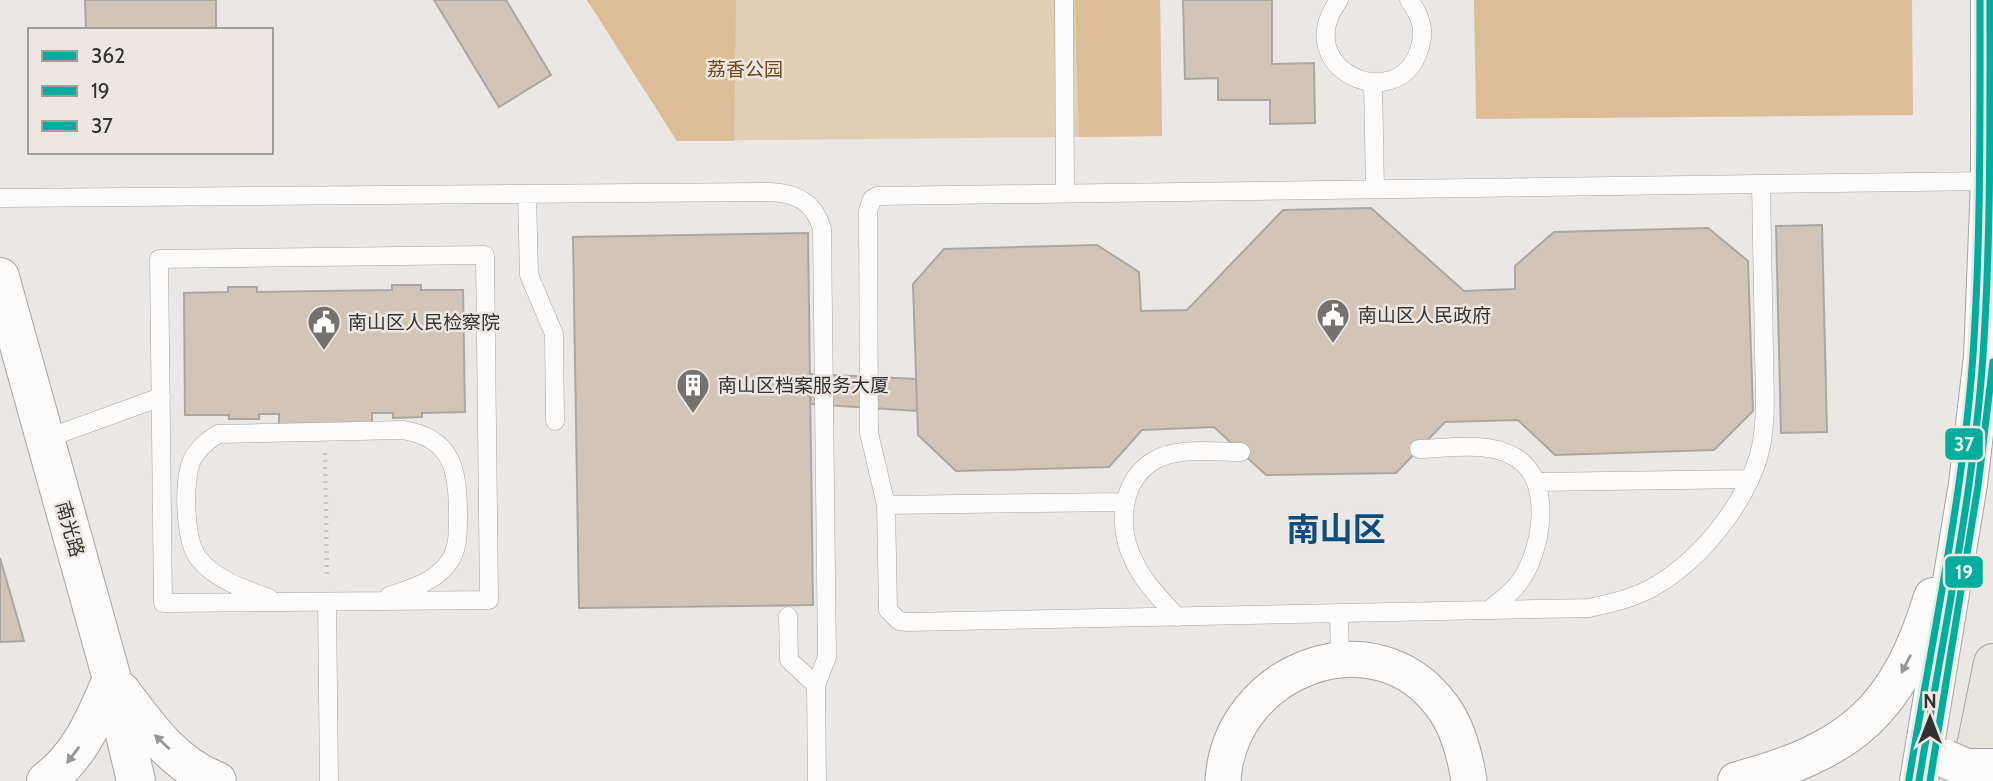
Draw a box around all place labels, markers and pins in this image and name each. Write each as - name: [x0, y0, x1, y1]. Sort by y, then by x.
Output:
- public building icon: 南山区人民政府: [1314, 296, 1352, 345]
- public building icon: 南山区人民检察院: [305, 303, 343, 352]
- place label: 南山区人民政府: [1358, 304, 1491, 327]
- place label: 南山区人民检察院: [348, 311, 500, 334]
- building icon: 南山区档案服务大厦: [674, 366, 712, 415]
- place label: 南山区档案服务大厦: [718, 374, 889, 397]

